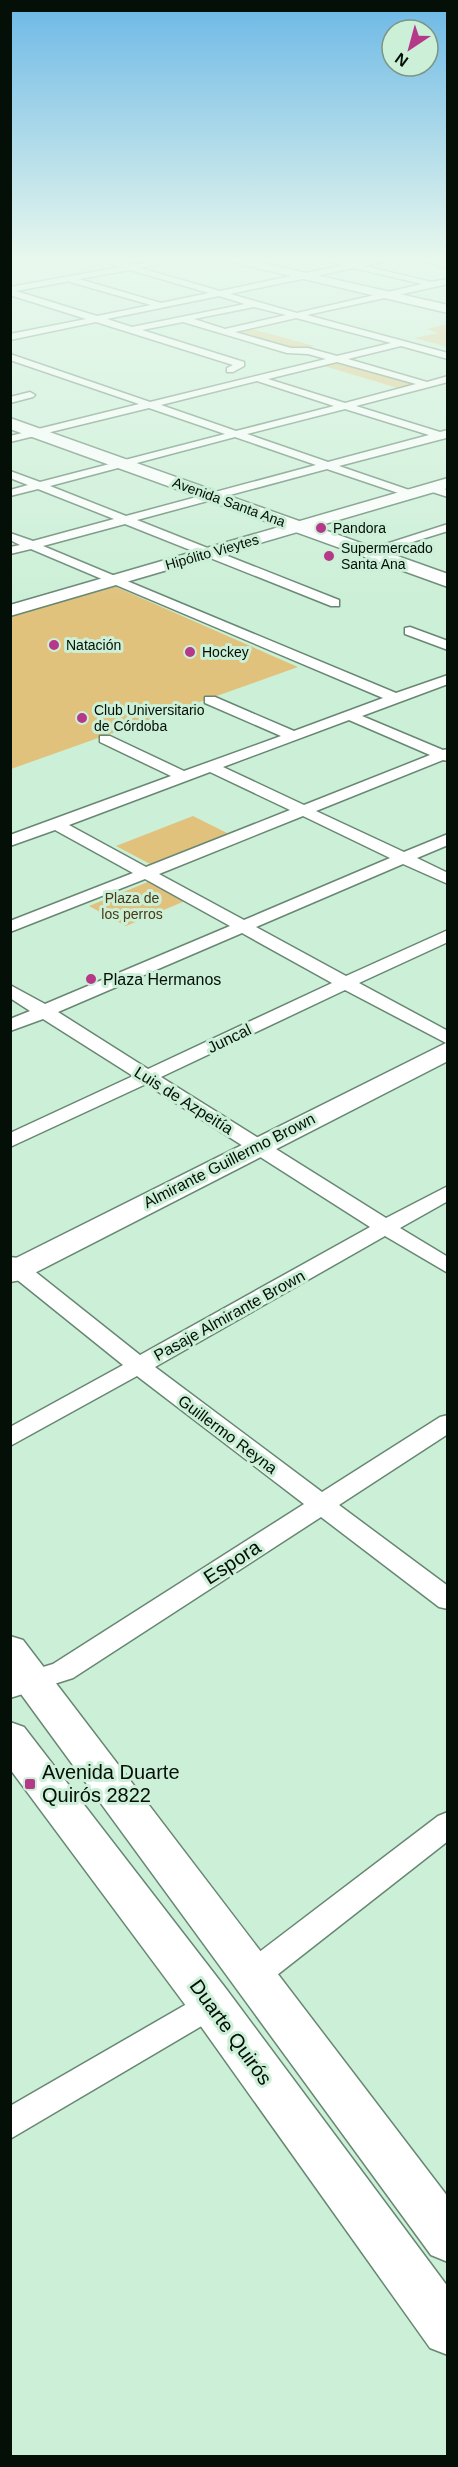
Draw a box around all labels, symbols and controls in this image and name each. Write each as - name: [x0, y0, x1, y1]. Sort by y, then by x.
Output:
- north arrow: [380, 18, 440, 78]
- text: N: [392, 49, 411, 70]
- street label: Avenida Santa Ana: [170, 474, 288, 530]
- place label: Pandora: [333, 520, 386, 536]
- marker: Pandora: [314, 521, 328, 535]
- street label: Hipólito Vieytes: [164, 531, 260, 573]
- place label: Supermercado Santa Ana: [341, 540, 433, 572]
- marker: Supermercado Santa Ana: [322, 549, 336, 563]
- place label: Natación: [66, 637, 121, 653]
- marker: Natación: [47, 638, 61, 652]
- place label: Hockey: [202, 644, 249, 660]
- marker: Hockey: [183, 645, 197, 659]
- place label: Club Universitario de Córdoba: [94, 702, 205, 734]
- marker: Club Universitario de Córdoba: [75, 711, 89, 725]
- park label: Plaza de los perros: [101, 890, 163, 922]
- place label: Plaza Hermanos: [103, 971, 221, 988]
- marker: Plaza Hermanos: [84, 972, 98, 986]
- street label: Juncal: [205, 1021, 254, 1056]
- street label: Luis de Azpeitía: [131, 1063, 236, 1138]
- street label: Almirante Guillermo Brown: [141, 1110, 318, 1211]
- street label: Pasaje Almirante Brown: [151, 1267, 308, 1364]
- street label: Guillermo Reyna: [175, 1392, 280, 1477]
- street label: Espora: [199, 1535, 265, 1588]
- place label: Avenida Duarte Quirós 2822: [42, 1761, 180, 1806]
- marker: Avenida Duarte Quirós 2822: [23, 1777, 37, 1791]
- street label: Duarte Quirós: [186, 1975, 276, 2089]

